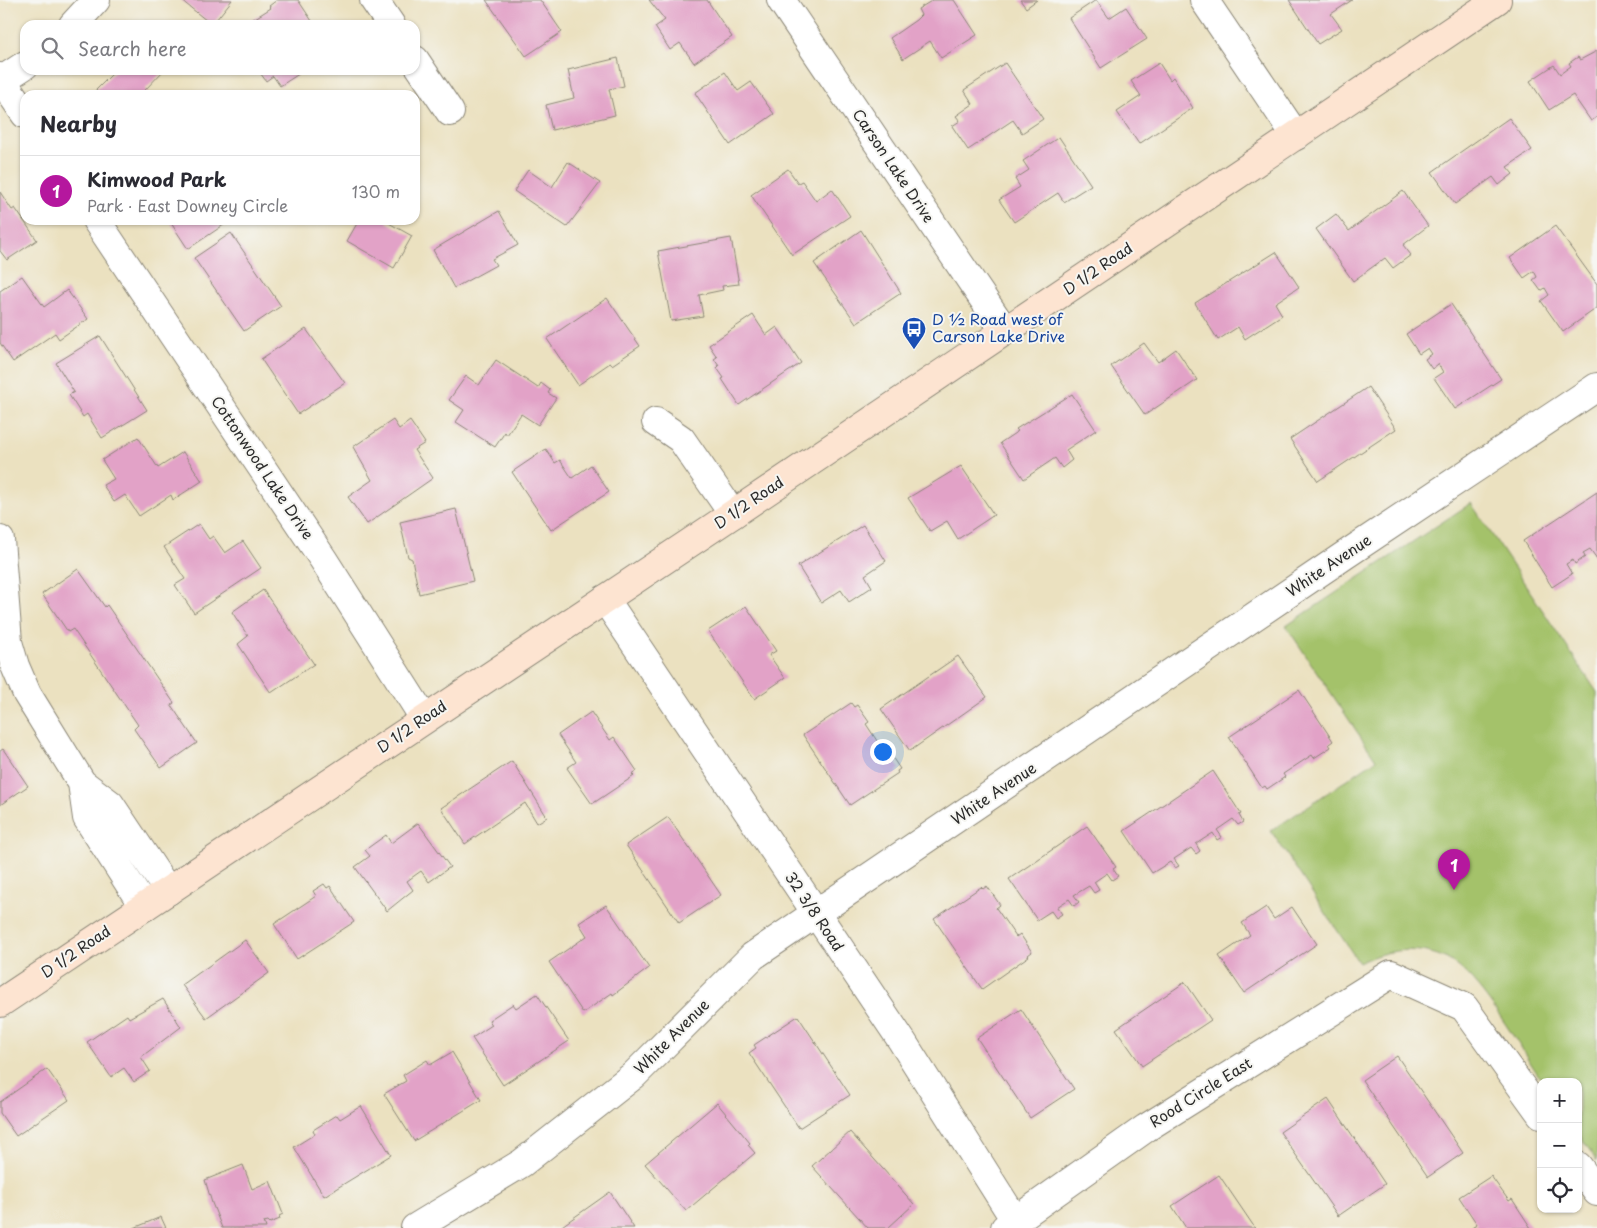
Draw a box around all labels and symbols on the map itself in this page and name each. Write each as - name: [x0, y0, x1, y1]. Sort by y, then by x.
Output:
- street label: Carson Lake Drive: [848, 104, 941, 227]
- street label: D 1/2 Road: [1058, 236, 1137, 300]
- place label: D ½ Road west of Carson Lake Drive: [932, 307, 1065, 347]
- bus stop icon: D ½ Road west of Carson Lake Drive: [901, 316, 927, 350]
- street label: Cottonwood Lake Drive: [206, 391, 320, 544]
- street label: D 1/2 Road: [709, 470, 788, 534]
- street label: White Avenue: [1281, 528, 1375, 602]
- street label: D 1/2 Road: [372, 694, 451, 758]
- your location: [870, 739, 896, 765]
- street label: White Avenue: [946, 756, 1040, 830]
- pin: 1: [1438, 849, 1470, 890]
- street label: 32 3/8 Road: [780, 867, 850, 956]
- street label: D 1/2 Road: [36, 919, 115, 983]
- street label: White Avenue: [628, 993, 714, 1079]
- street label: Rood Circle East: [1145, 1051, 1256, 1132]

